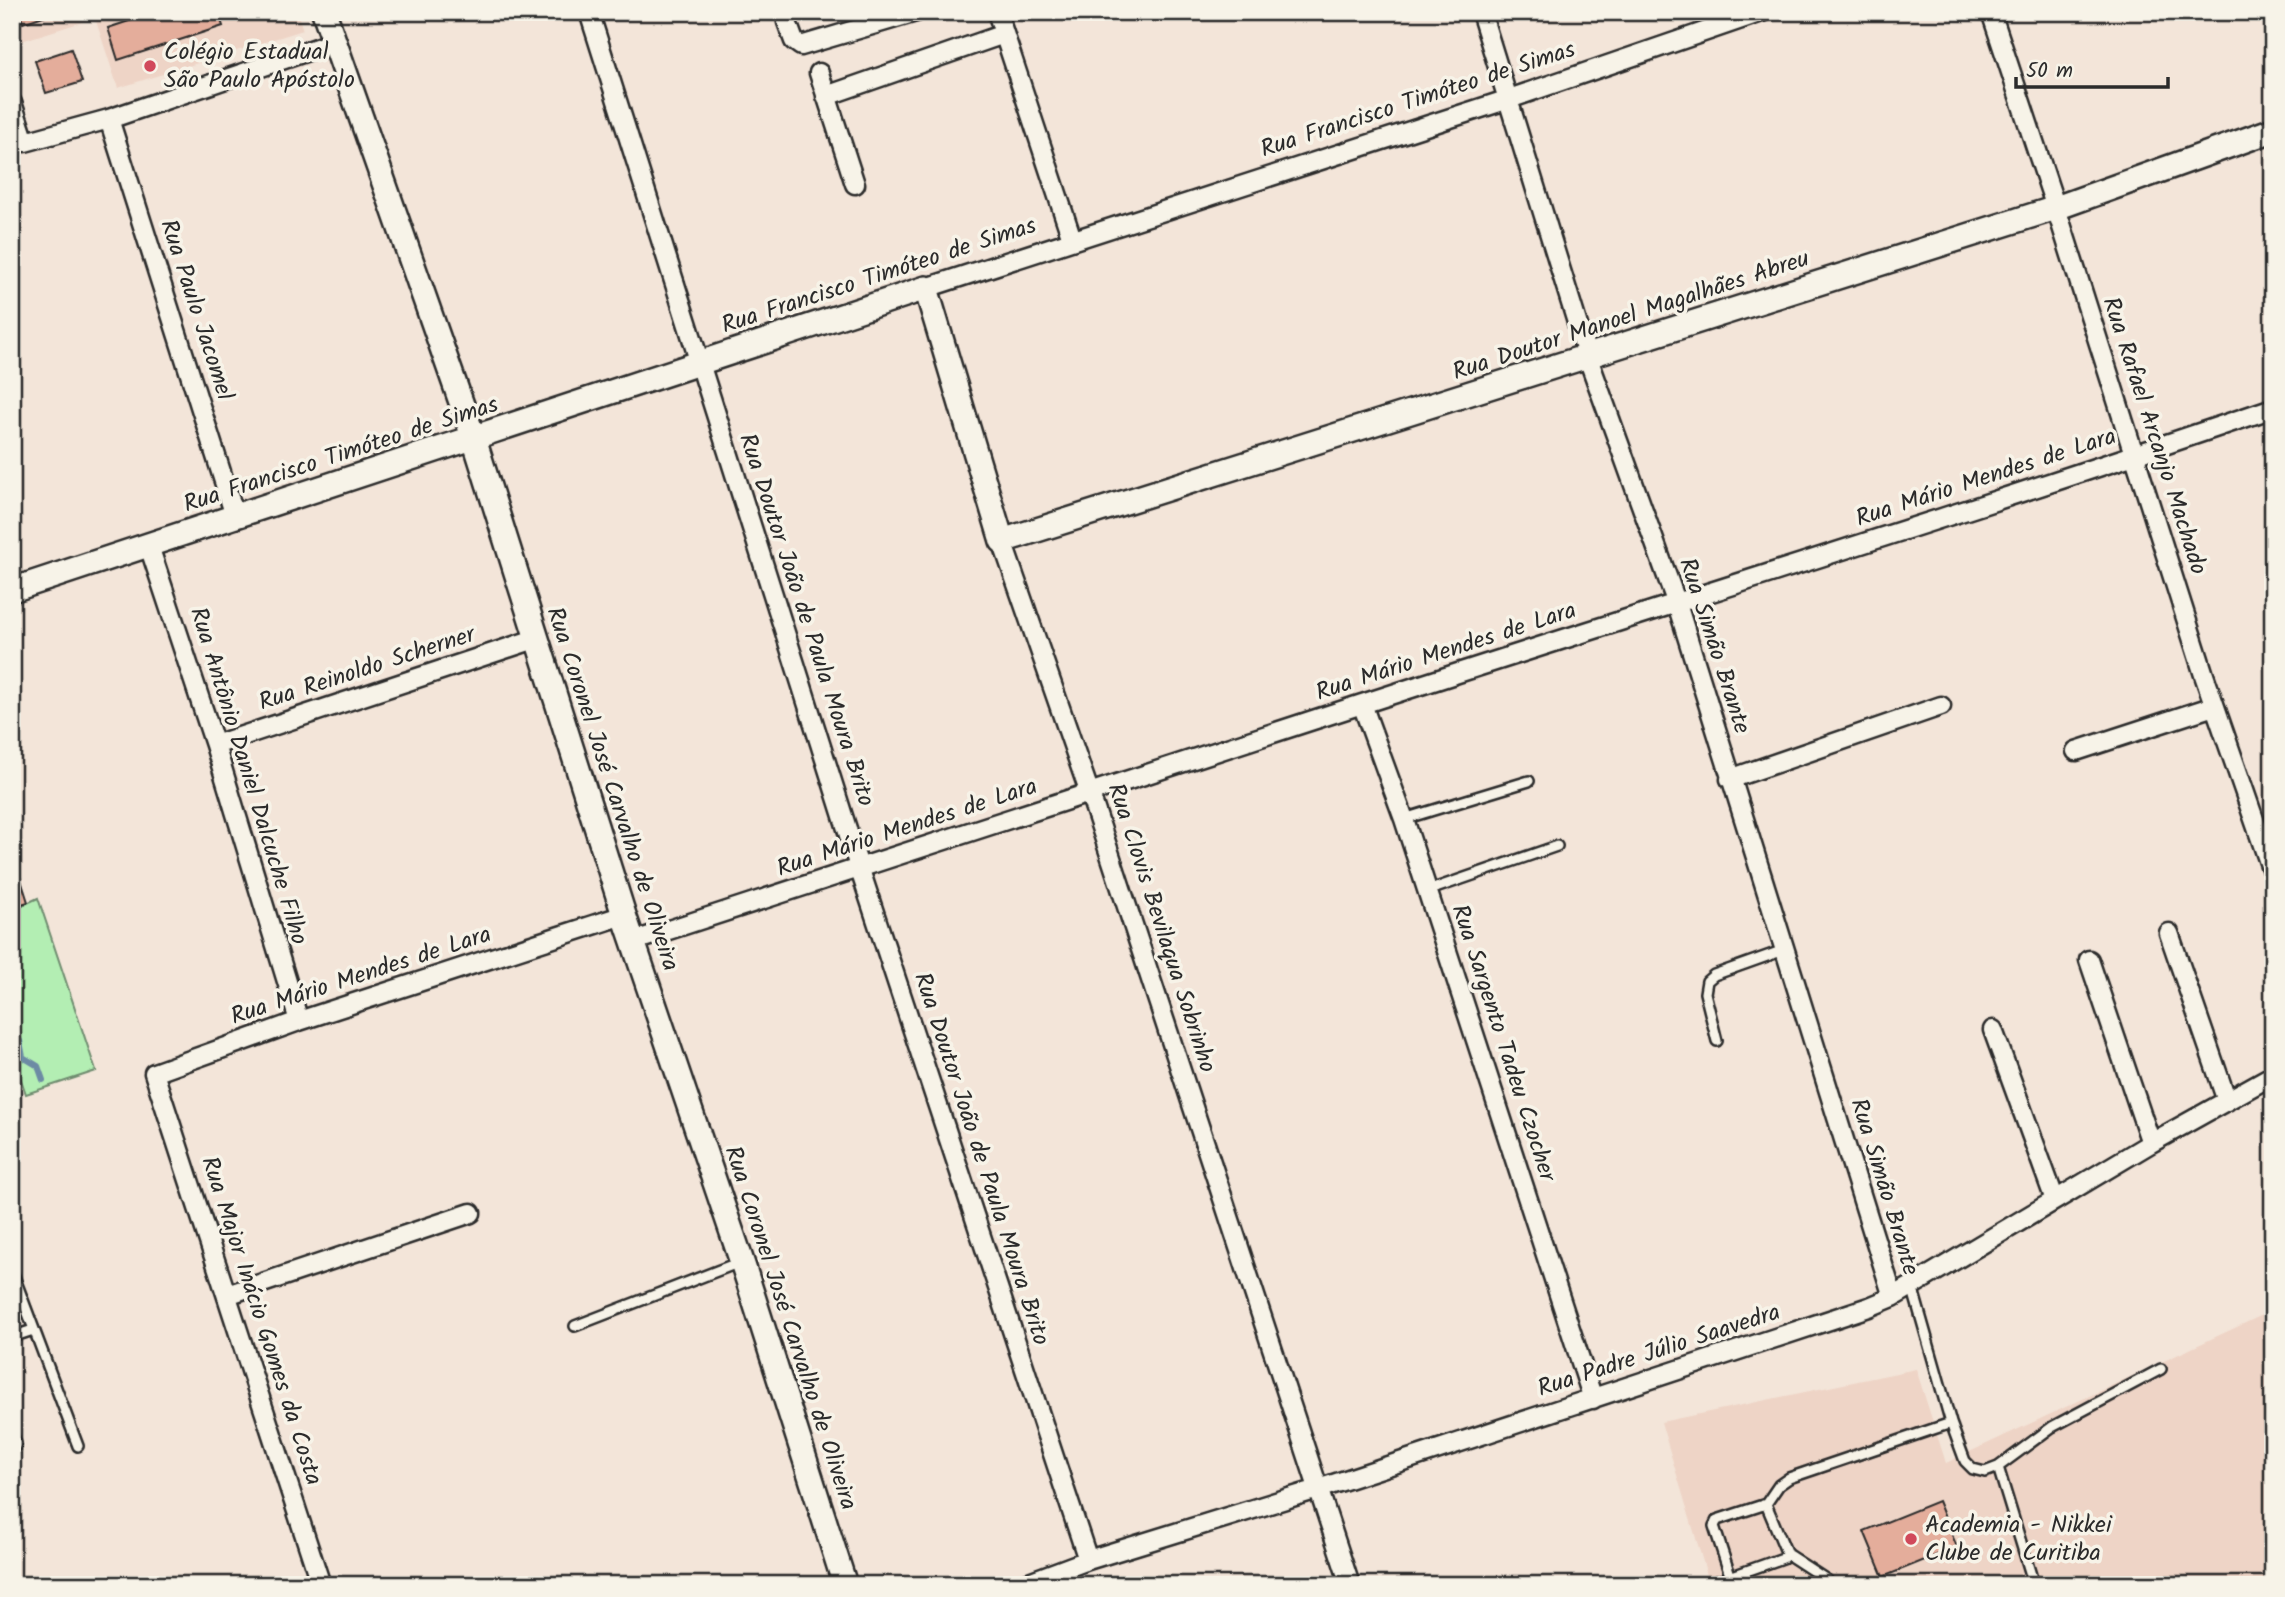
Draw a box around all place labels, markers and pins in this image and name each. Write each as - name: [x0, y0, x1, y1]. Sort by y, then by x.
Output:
- place label: Colégio Estadual São Paulo Apóstolo: [164, 33, 355, 100]
- marker: Colégio Estadual São Paulo Apóstolo: [142, 58, 158, 74]
- place label: Academia - Nikkei Clube de Curitiba: [1925, 1506, 2113, 1573]
- marker: Academia - Nikkei Clube de Curitiba: [1903, 1531, 1919, 1547]

